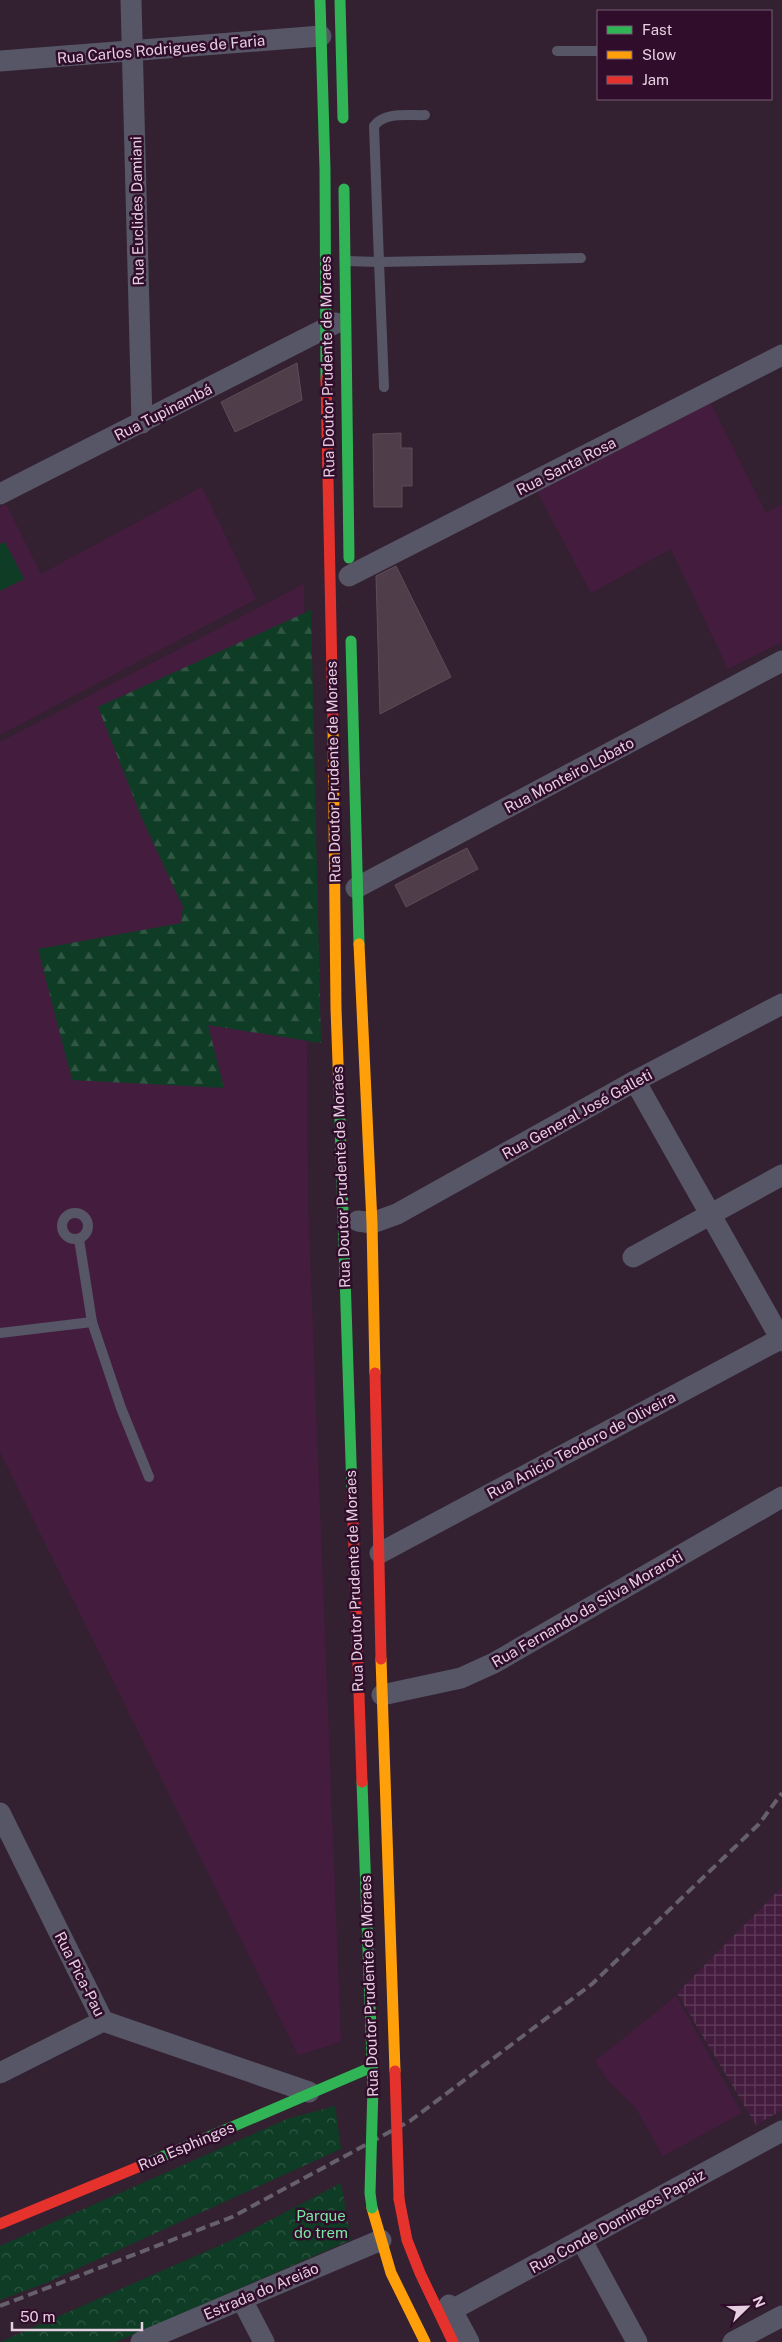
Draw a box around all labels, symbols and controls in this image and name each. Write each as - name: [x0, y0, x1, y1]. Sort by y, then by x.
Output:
- legend: [597, 10, 772, 100]
- text: Fast: [642, 21, 672, 38]
- street label: Rua Carlos Rodrigues de Faria: [56, 31, 266, 67]
- text: Slow: [642, 46, 677, 63]
- text: Jam: [642, 71, 669, 88]
- street label: Rua Euclides Damiani: [127, 136, 147, 286]
- street label: Rua Doutor Prudente de Moraes: [317, 256, 337, 478]
- street label: Rua Tupinambá: [111, 380, 215, 444]
- street label: Rua Santa Rosa: [513, 434, 619, 498]
- street label: Rua Doutor Prudente de Moraes: [323, 661, 343, 883]
- street label: Rua Monteiro Lobato: [501, 734, 637, 816]
- street label: Rua Doutor Prudente de Moraes: [329, 1066, 353, 1288]
- street label: Rua General José Galleti: [499, 1066, 655, 1162]
- street label: Rua Anicio Teodoro de Oliveira: [484, 1388, 678, 1502]
- street label: Rua Doutor Prudente de Moraes: [342, 1470, 366, 1692]
- street label: Rua Fernando da Silva Moraroti: [489, 1547, 685, 1671]
- street label: Rua Doutor Prudente de Moraes: [357, 1875, 381, 2097]
- street label: Rua Pica-Pau: [51, 1929, 109, 2019]
- street label: Rua Esphinges: [135, 2118, 237, 2174]
- street label: Rua Conde Domingos Papaiz: [526, 2166, 708, 2276]
- park label: Parque do trem: [294, 2207, 348, 2241]
- street label: Estrada do Areião: [201, 2259, 321, 2323]
- north arrow: [722, 2282, 772, 2332]
- text: N: [749, 2294, 768, 2310]
- scale bar: [12, 2300, 142, 2332]
- text: 50 m: [20, 2308, 55, 2325]

